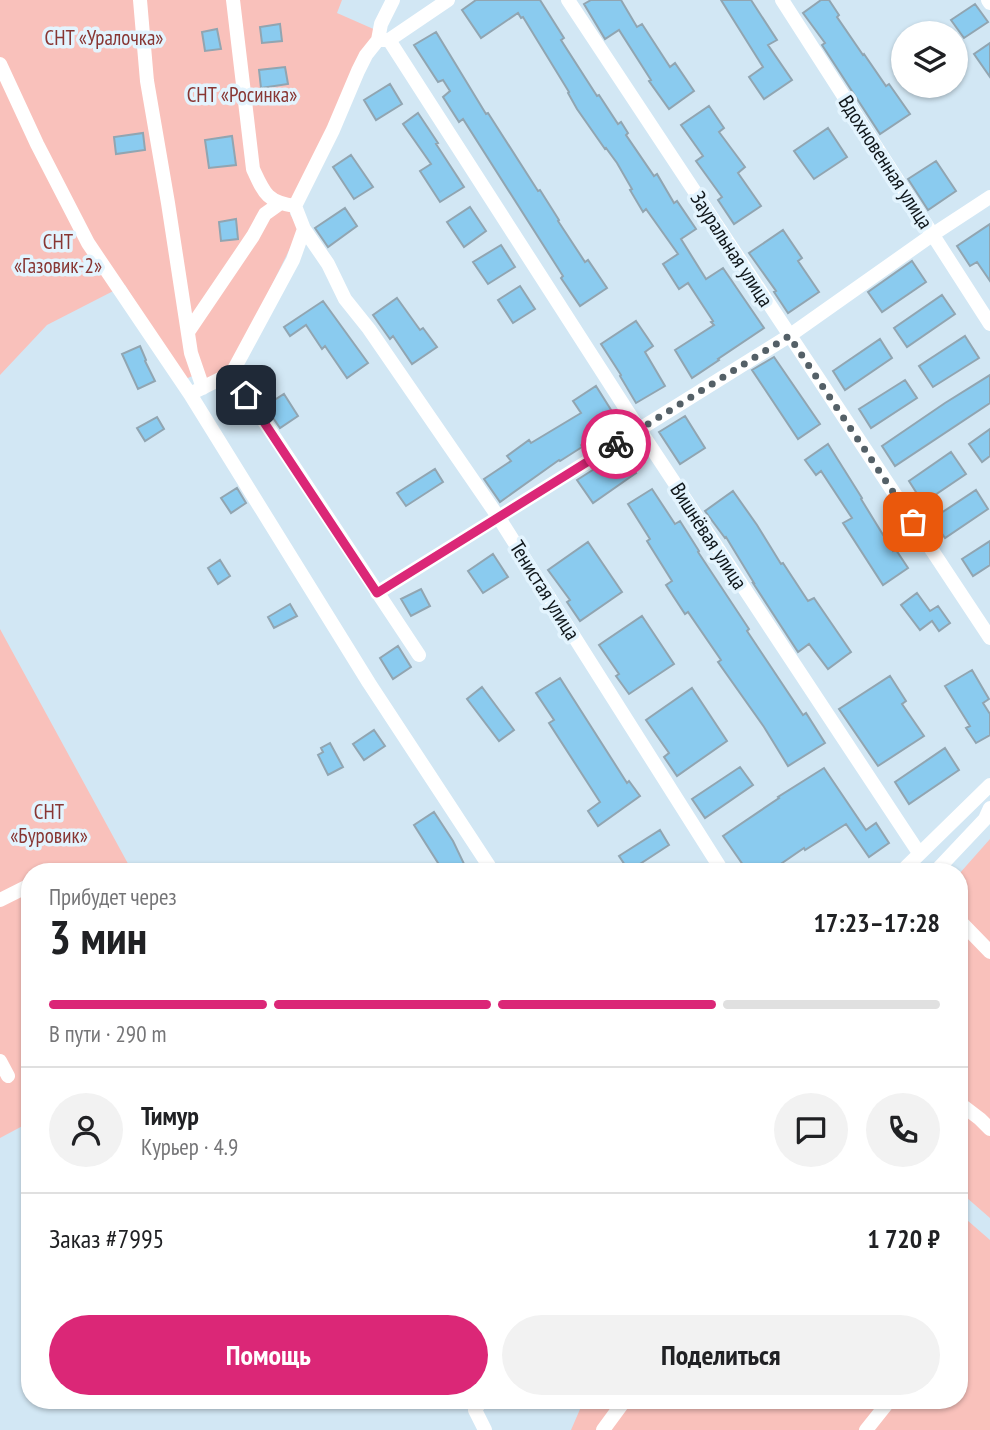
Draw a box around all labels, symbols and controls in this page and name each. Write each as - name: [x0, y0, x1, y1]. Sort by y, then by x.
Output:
- map controls: [891, 21, 968, 98]
- button: layers: [891, 21, 968, 98]
- park label: СНТ «Уралочка»: [45, 24, 163, 51]
- park label: СНТ «Росинка»: [187, 81, 297, 108]
- street label: Вдохновенная улица: [833, 90, 939, 234]
- street label: Зауральная улица: [685, 186, 779, 312]
- park label: СНТ «Газовик-2»: [14, 228, 102, 279]
- pin: [216, 365, 276, 425]
- icon: home: [227, 376, 265, 414]
- courier: [581, 409, 651, 479]
- icon: bike: [597, 425, 635, 463]
- street label: Вишнёвая улица: [665, 478, 753, 594]
- pin: [883, 492, 943, 552]
- icon: bag: [894, 503, 932, 541]
- street label: Тенистая улица: [504, 535, 586, 645]
- park label: СНТ «Буровик»: [10, 798, 88, 849]
- text: Прибудет через: [49, 882, 177, 911]
- text: 17:23–17:28: [813, 906, 940, 939]
- text: 3 мин: [49, 907, 147, 967]
- text: В пути · 290 m: [49, 1019, 166, 1048]
- button: person: [49, 1093, 123, 1167]
- button: chat: [774, 1093, 848, 1167]
- button: phone: [866, 1093, 940, 1167]
- text: Тимур: [141, 1099, 199, 1132]
- text: Курьер · 4.9: [141, 1132, 238, 1161]
- text: Заказ #7995: [49, 1222, 164, 1255]
- text: 1 720 ₽: [867, 1222, 940, 1255]
- button: Помощь: [49, 1315, 488, 1395]
- button: Поделиться: [502, 1315, 940, 1395]

